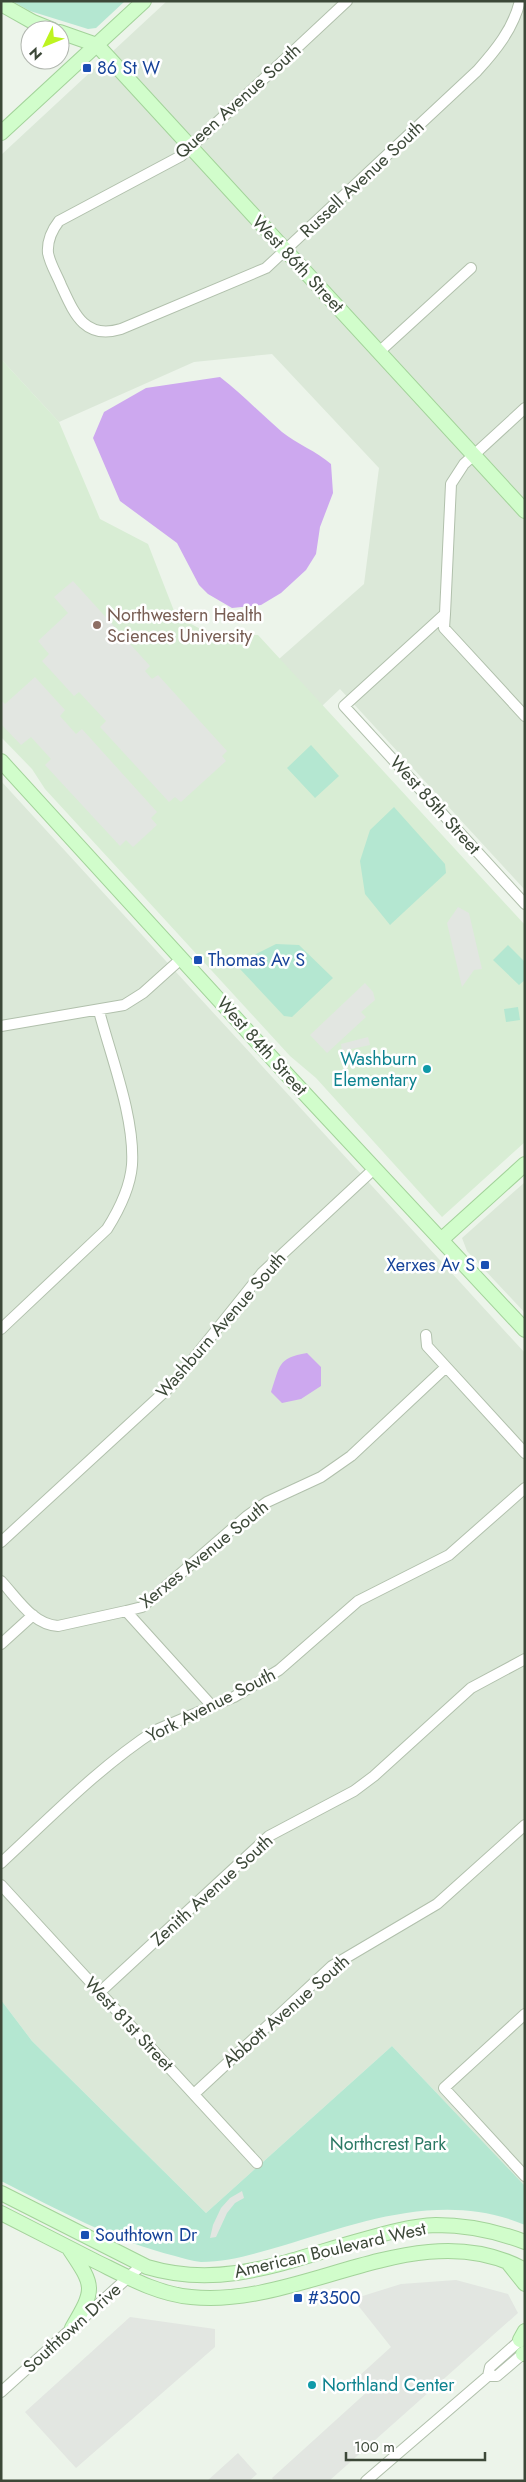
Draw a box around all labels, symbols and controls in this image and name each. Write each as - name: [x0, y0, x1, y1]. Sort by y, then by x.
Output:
- north arrow: [20, 20, 70, 70]
- street label: Queen Avenue South: [169, 37, 307, 165]
- text: N: [24, 43, 47, 65]
- place label: 86 St W: [97, 55, 160, 81]
- marker: 86 St W: [81, 62, 93, 74]
- street label: Russell Avenue South: [294, 114, 430, 244]
- street label: West 86th Street: [246, 209, 351, 319]
- place label: Northwestern Health Sciences University: [107, 602, 262, 649]
- marker: Northwestern Health Sciences University: [91, 619, 103, 631]
- street label: West 85th Street: [384, 750, 487, 861]
- place label: Thomas Av S: [208, 947, 305, 973]
- marker: Thomas Av S: [192, 954, 204, 966]
- street label: West 84th Street: [210, 991, 314, 1102]
- place label: Washburn Elementary: [333, 1046, 417, 1093]
- marker: Washburn Elementary: [421, 1063, 433, 1075]
- street label: Washburn Avenue South: [150, 1246, 292, 1404]
- place label: Xerxes Av S: [386, 1252, 475, 1278]
- marker: Xerxes Av S: [479, 1259, 491, 1271]
- street label: Xerxes Avenue South: [134, 1494, 274, 1614]
- street label: York Avenue South: [142, 1661, 280, 1749]
- street label: Zenith Avenue South: [145, 1828, 279, 1952]
- street label: Abbott Avenue South: [217, 1948, 355, 2074]
- street label: West 81st Street: [78, 1971, 180, 2077]
- park label: Northcrest Park: [330, 2131, 446, 2157]
- street label: American Boulevard West: [231, 2215, 429, 2285]
- place label: Southtown Dr: [95, 2222, 198, 2248]
- marker: Southtown Dr: [79, 2229, 91, 2241]
- street label: Southtown Drive: [17, 2277, 127, 2379]
- place label: #3500: [308, 2285, 361, 2311]
- marker: #3500: [292, 2292, 304, 2304]
- place label: Northland Center: [322, 2372, 455, 2398]
- marker: Northland Center: [306, 2379, 318, 2391]
- scale bar: [346, 2430, 485, 2462]
- text: 100 m: [354, 2436, 395, 2458]

